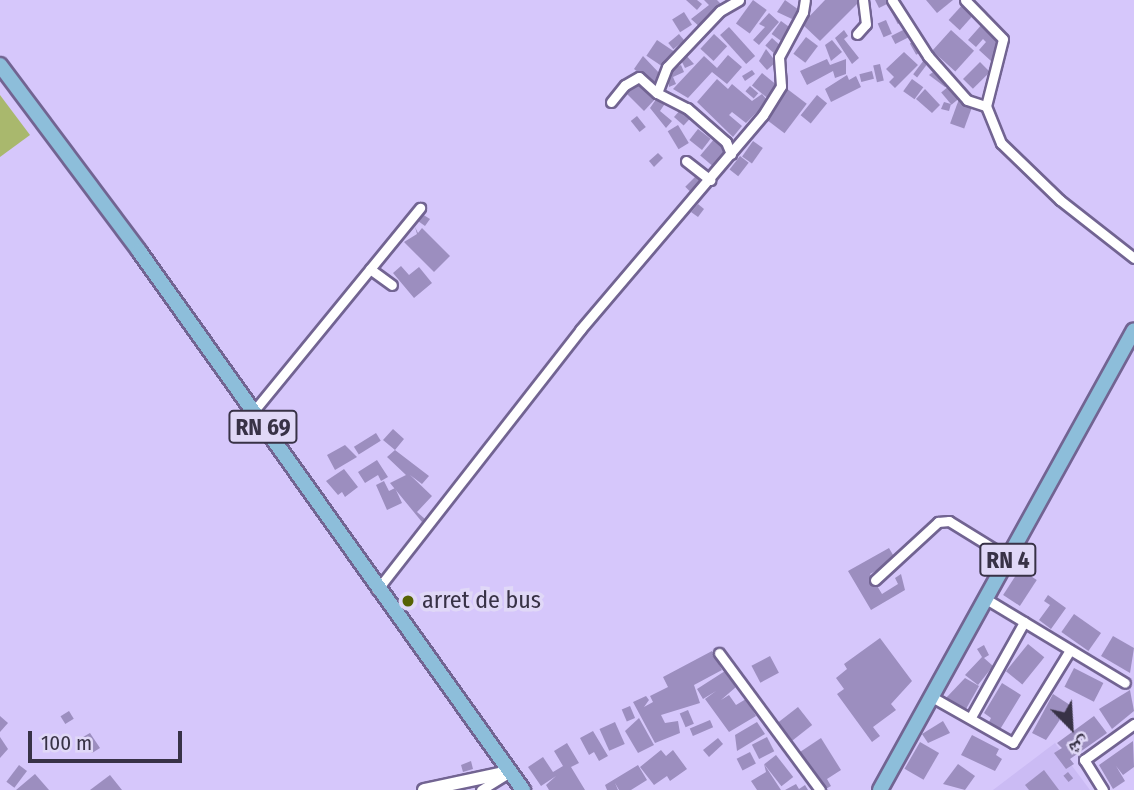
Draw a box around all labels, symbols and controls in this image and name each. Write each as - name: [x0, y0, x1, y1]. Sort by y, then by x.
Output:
- road number: RN 69: [228, 408, 298, 446]
- road number: RN 4: [978, 540, 1038, 580]
- place label: arret de bus: [422, 587, 541, 615]
- marker: arret de bus: [400, 593, 416, 609]
- north arrow: [1036, 692, 1106, 762]
- scale bar: [32, 716, 186, 760]
- text: 100 m: [41, 730, 92, 756]
- text: ش: [1066, 732, 1094, 761]

